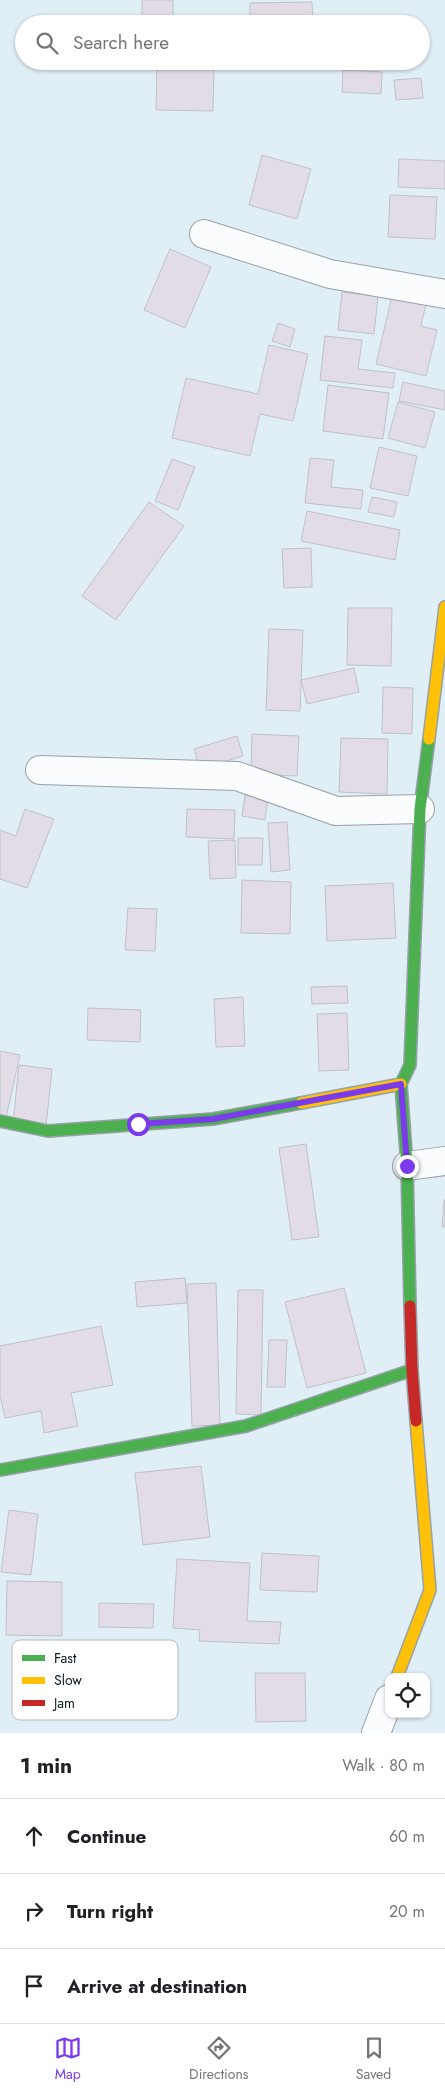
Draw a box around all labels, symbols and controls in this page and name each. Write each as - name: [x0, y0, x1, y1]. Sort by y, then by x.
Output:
- search box: [15, 15, 430, 70]
- icon: search: [33, 29, 61, 57]
- text: Search here: [73, 29, 169, 56]
- route start: [127, 1113, 150, 1136]
- route end: [396, 1155, 419, 1178]
- legend: [12, 1640, 178, 1720]
- text: Fast: [54, 1648, 77, 1668]
- text: Slow: [54, 1670, 82, 1690]
- map controls: [385, 1673, 430, 1718]
- button: locate: [385, 1673, 430, 1718]
- text: Jam: [52, 1693, 75, 1713]
- text: 1 min: [20, 1751, 72, 1781]
- text: Walk · 80 m: [342, 1754, 425, 1777]
- icon: ahead: [20, 1822, 48, 1850]
- text: Continue: [67, 1823, 146, 1850]
- text: 60 m: [389, 1825, 425, 1848]
- icon: right: [20, 1897, 48, 1925]
- text: Turn right: [67, 1898, 153, 1925]
- text: 20 m: [389, 1900, 425, 1923]
- icon: arrive: [20, 1972, 48, 2000]
- text: Arrive at destination: [67, 1973, 247, 2000]
- tab: Map: [54, 2034, 82, 2084]
- tab: Directions: [189, 2034, 248, 2084]
- tab: Saved: [356, 2034, 391, 2084]

